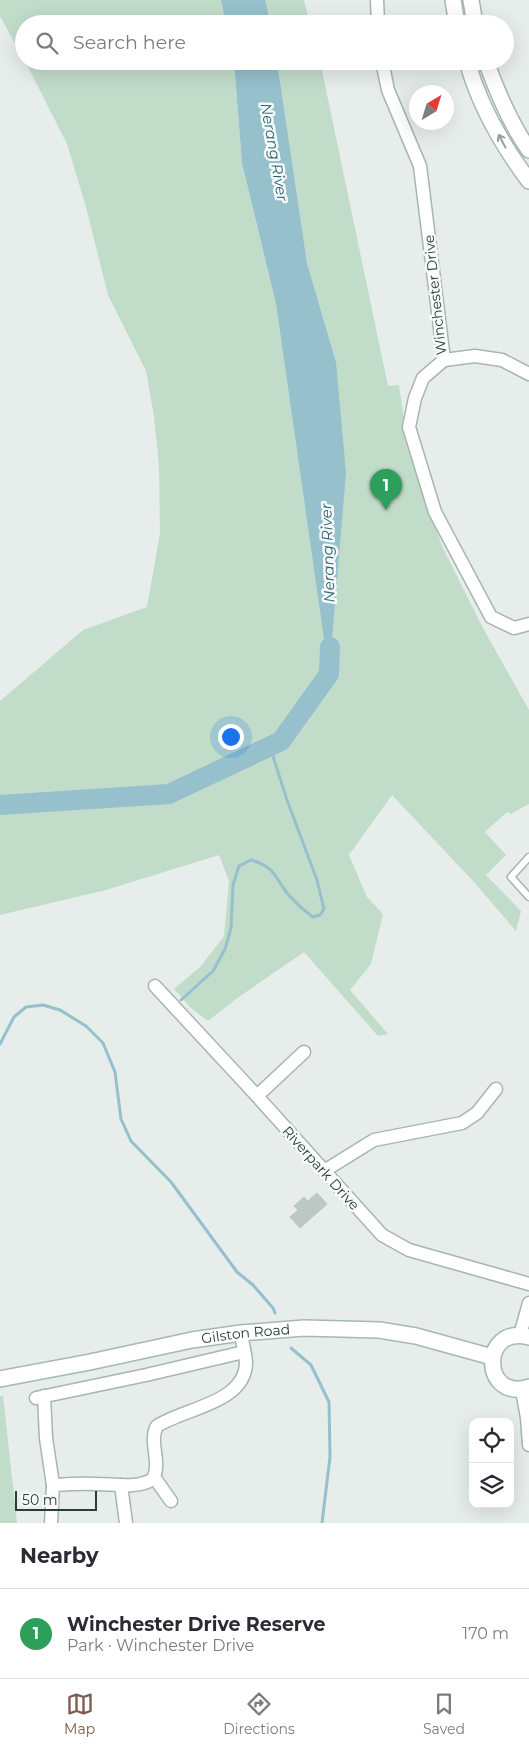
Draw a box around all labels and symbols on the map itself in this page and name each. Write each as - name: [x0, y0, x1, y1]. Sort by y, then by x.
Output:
- north arrow: [409, 85, 454, 130]
- water label: Nerang River: [257, 101, 293, 203]
- one-way arrow: [497, 134, 506, 149]
- street label: Winchester Drive: [420, 234, 450, 356]
- pin: 1: [370, 469, 402, 510]
- water label: Nerang River: [316, 502, 339, 603]
- your location: [218, 724, 244, 750]
- street label: Riverpark Drive: [278, 1122, 364, 1214]
- street label: Gilston Road: [200, 1320, 291, 1348]
- scale bar: [15, 1488, 98, 1511]

